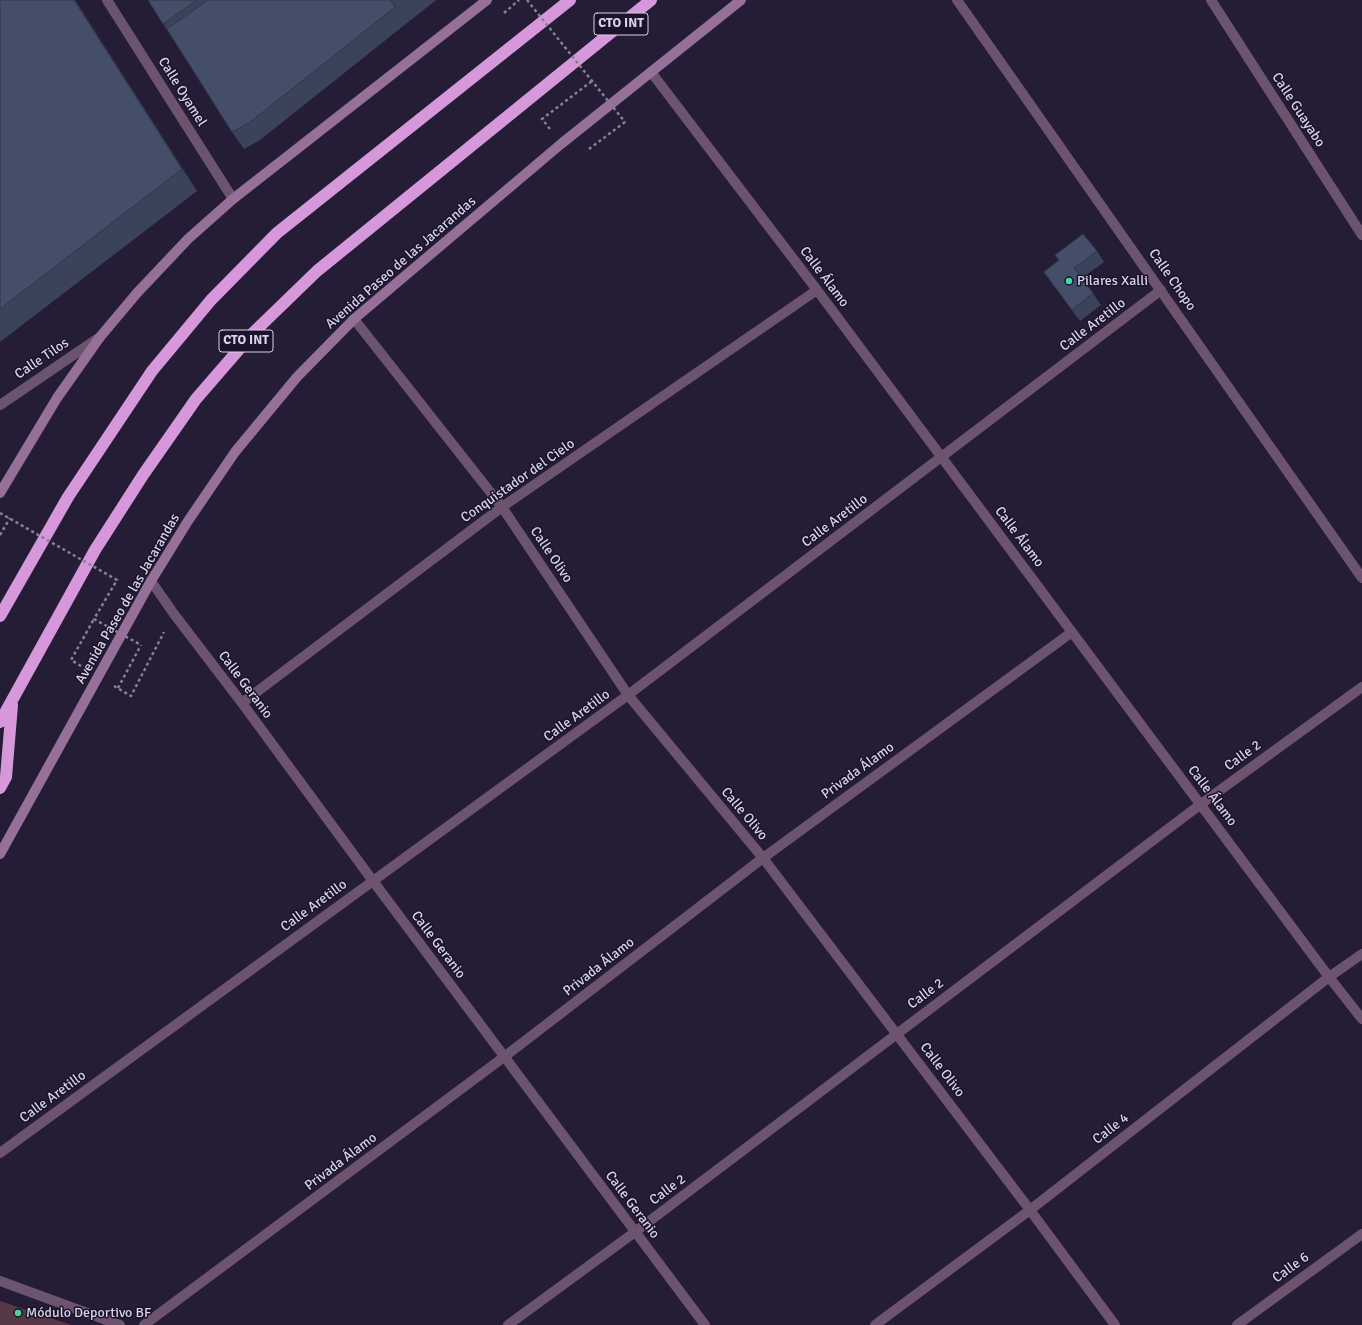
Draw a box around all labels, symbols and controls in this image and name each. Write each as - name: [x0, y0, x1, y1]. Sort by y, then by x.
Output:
- road number: CTO INT: [594, 13, 648, 35]
- street label: Calle Oyamel: [154, 54, 210, 130]
- street label: Calle Guayabo: [1268, 70, 1328, 150]
- street label: Avenida Paseo de las Jacarandas: [322, 193, 480, 333]
- street label: Calle Álamo: [796, 243, 852, 311]
- street label: Calle Chopo: [1145, 246, 1199, 314]
- place label: Pilares Xalli: [1077, 273, 1148, 289]
- marker: Pilares Xalli: [1064, 276, 1074, 286]
- street label: Calle Aretillo: [1057, 295, 1129, 355]
- road number: CTO INT: [219, 330, 273, 352]
- street label: Calle Tilos: [12, 335, 72, 383]
- street label: Conquistador del Cielo: [458, 435, 578, 527]
- street label: Calle Aretillo: [799, 491, 871, 551]
- street label: Calle Álamo: [991, 503, 1047, 571]
- street label: Avenida Paseo de las Jacarandas: [72, 511, 184, 687]
- street label: Calle Olivo: [526, 524, 576, 586]
- street label: Calle Geranio: [214, 648, 276, 722]
- street label: Calle Aretillo: [541, 686, 613, 746]
- street label: Calle 2: [1221, 737, 1265, 775]
- street label: Privada Álamo: [818, 739, 898, 803]
- street label: Calle Álamo: [1184, 762, 1240, 830]
- street label: Calle Olivo: [717, 784, 771, 844]
- street label: Calle Aretillo: [278, 876, 350, 936]
- street label: Calle Geranio: [407, 908, 469, 982]
- street label: Privada Álamo: [560, 934, 638, 1000]
- street label: Calle 2: [905, 975, 947, 1013]
- street label: Calle Olivo: [916, 1039, 968, 1101]
- street label: Calle Aretillo: [17, 1067, 89, 1127]
- street label: Calle 4: [1090, 1110, 1132, 1148]
- street label: Privada Álamo: [302, 1129, 380, 1195]
- street label: Calle Geranio: [601, 1168, 663, 1242]
- street label: Calle 2: [647, 1171, 689, 1209]
- street label: Calle 6: [1269, 1249, 1313, 1287]
- place label: Módulo Deportivo BF: [26, 1305, 151, 1321]
- marker: Módulo Deportivo BF: [13, 1308, 23, 1318]

